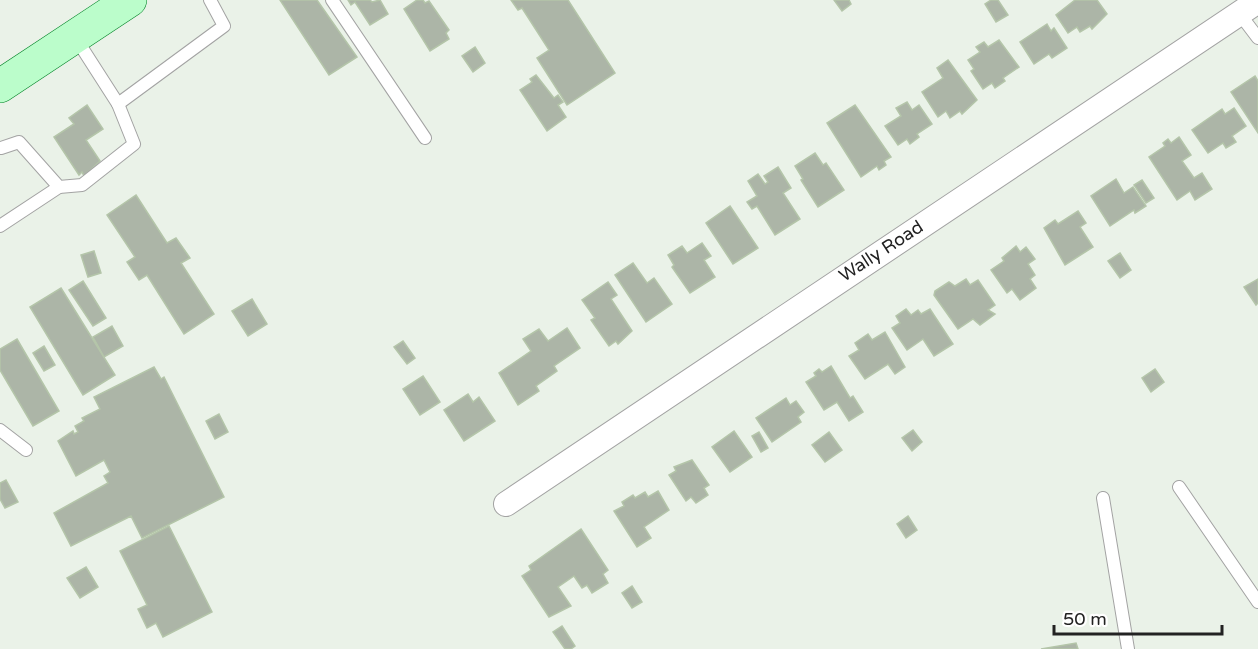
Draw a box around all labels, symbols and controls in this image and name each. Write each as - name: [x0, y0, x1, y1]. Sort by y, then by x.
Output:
- street label: Wally Road: [835, 216, 927, 286]
- scale bar: [1054, 598, 1222, 636]
- text: 50 m: [1063, 608, 1107, 630]

